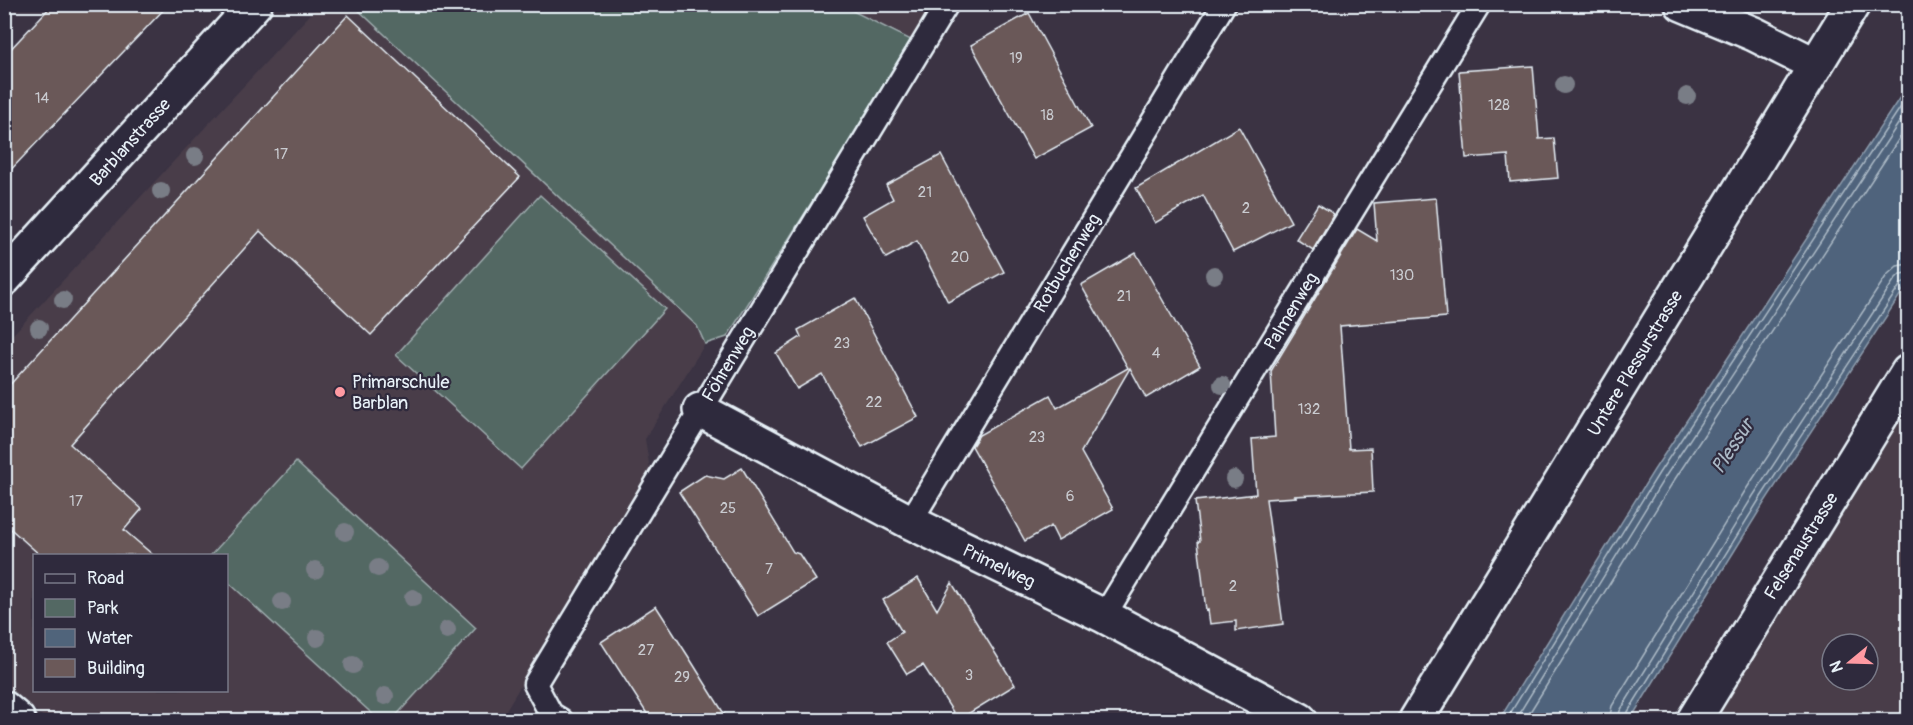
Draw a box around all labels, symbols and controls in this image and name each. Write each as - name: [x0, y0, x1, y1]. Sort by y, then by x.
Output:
- house number: 19: [1009, 49, 1023, 68]
- house number: 14: [35, 89, 50, 108]
- street label: Barblanstrasse: [85, 93, 176, 191]
- house number: 128: [1488, 96, 1510, 115]
- house number: 18: [1040, 106, 1054, 125]
- house number: 17: [274, 145, 288, 164]
- house number: 21: [918, 183, 932, 202]
- house number: 2: [1242, 199, 1250, 218]
- street label: Rotbuchenweg: [1029, 210, 1106, 317]
- house number: 20: [951, 248, 969, 267]
- house number: 130: [1390, 266, 1414, 285]
- street label: Palmenweg: [1259, 268, 1324, 354]
- street label: Untere Plessurstrasse: [1583, 286, 1688, 440]
- house number: 21: [1117, 287, 1131, 306]
- street label: Föhrenweg: [697, 322, 760, 406]
- house number: 23: [834, 334, 850, 353]
- house number: 4: [1152, 344, 1161, 363]
- place label: Primarschule Barblan: [352, 371, 450, 415]
- marker: Primarschule Barblan: [333, 385, 347, 399]
- house number: 22: [866, 393, 882, 412]
- house number: 132: [1298, 400, 1320, 419]
- water label: Plessur: [1706, 412, 1761, 478]
- house number: 23: [1029, 428, 1045, 447]
- house number: 6: [1066, 487, 1074, 506]
- street label: Felsenaustrasse: [1759, 488, 1844, 604]
- house number: 17: [69, 492, 83, 511]
- house number: 25: [720, 499, 736, 518]
- street label: Primelweg: [959, 539, 1039, 594]
- legend: [33, 554, 228, 692]
- house number: 7: [765, 560, 773, 579]
- text: Road: [87, 567, 124, 590]
- house number: 2: [1229, 577, 1237, 596]
- text: Park: [87, 597, 119, 620]
- text: Water: [87, 627, 133, 650]
- north arrow: [1820, 632, 1880, 692]
- house number: 27: [638, 641, 654, 660]
- text: Building: [87, 657, 145, 680]
- text: N: [1825, 658, 1848, 675]
- house number: 3: [965, 666, 973, 685]
- house number: 29: [674, 668, 690, 687]

